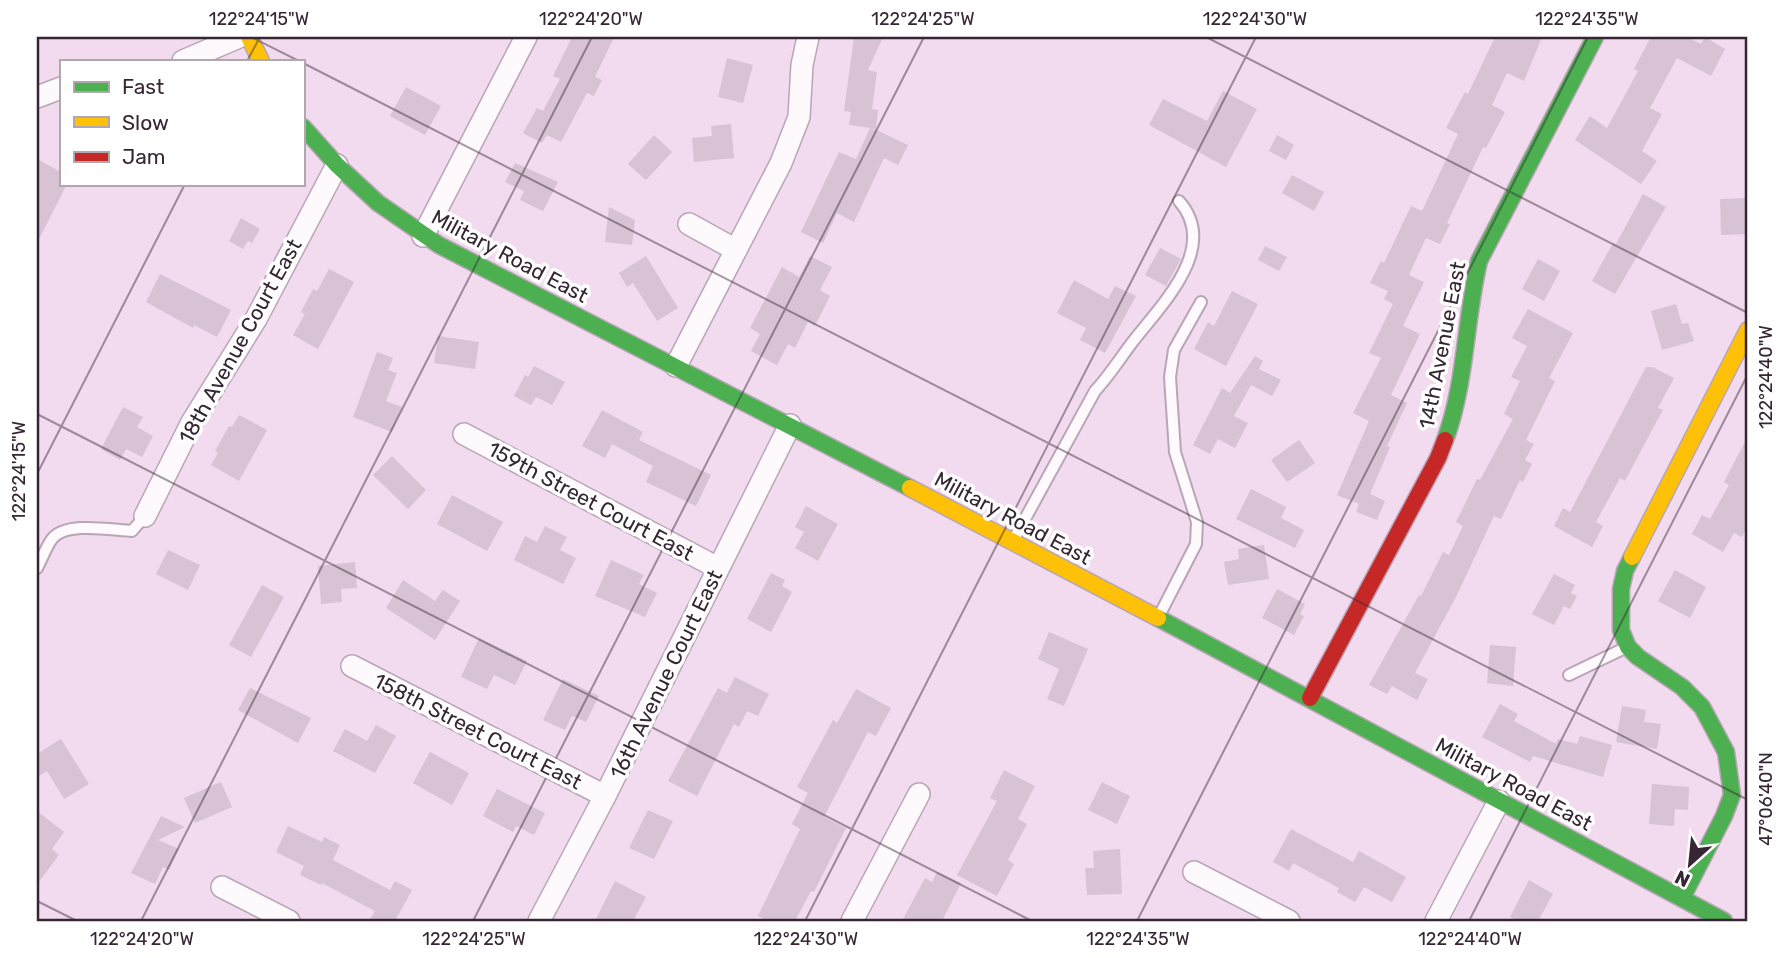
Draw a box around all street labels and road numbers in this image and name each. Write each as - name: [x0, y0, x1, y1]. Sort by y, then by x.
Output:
- street label: Military Road East: [427, 204, 593, 308]
- street label: 18th Avenue Court East: [173, 234, 307, 448]
- street label: 14th Avenue East: [1414, 259, 1470, 431]
- street label: 159th Street Court East: [484, 436, 698, 566]
- street label: Military Road East: [930, 466, 1096, 570]
- street label: 16th Avenue Court East: [605, 566, 727, 782]
- street label: 158th Street Court East: [370, 668, 586, 794]
- street label: Military Road East: [1431, 732, 1597, 836]

